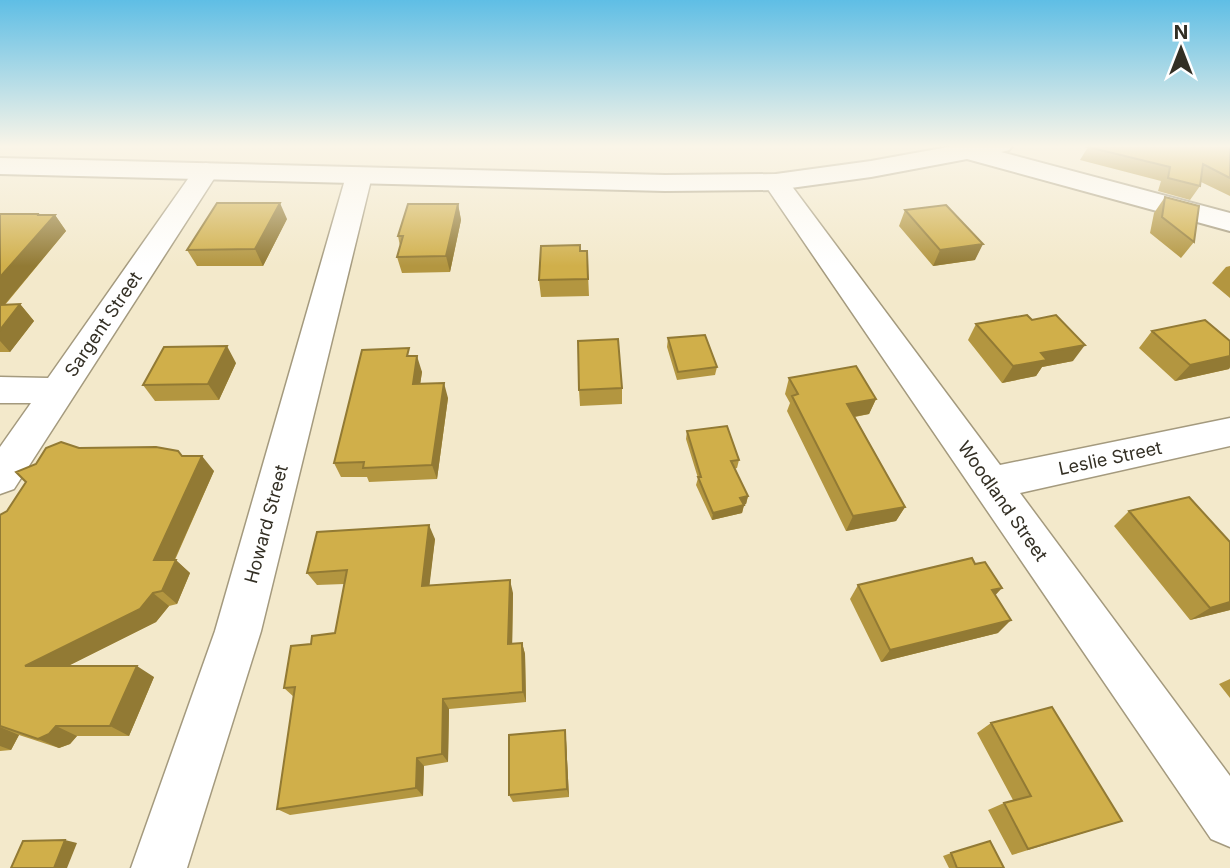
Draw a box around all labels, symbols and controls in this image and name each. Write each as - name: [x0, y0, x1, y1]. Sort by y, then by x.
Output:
- north arrow: [1146, 14, 1216, 84]
- text: N: [1174, 21, 1188, 44]
- street label: Sargent Street: [60, 267, 146, 380]
- street label: Woodland Street: [954, 437, 1052, 565]
- street label: Leslie Street: [1056, 437, 1164, 479]
- street label: Howard Street: [240, 462, 292, 586]

